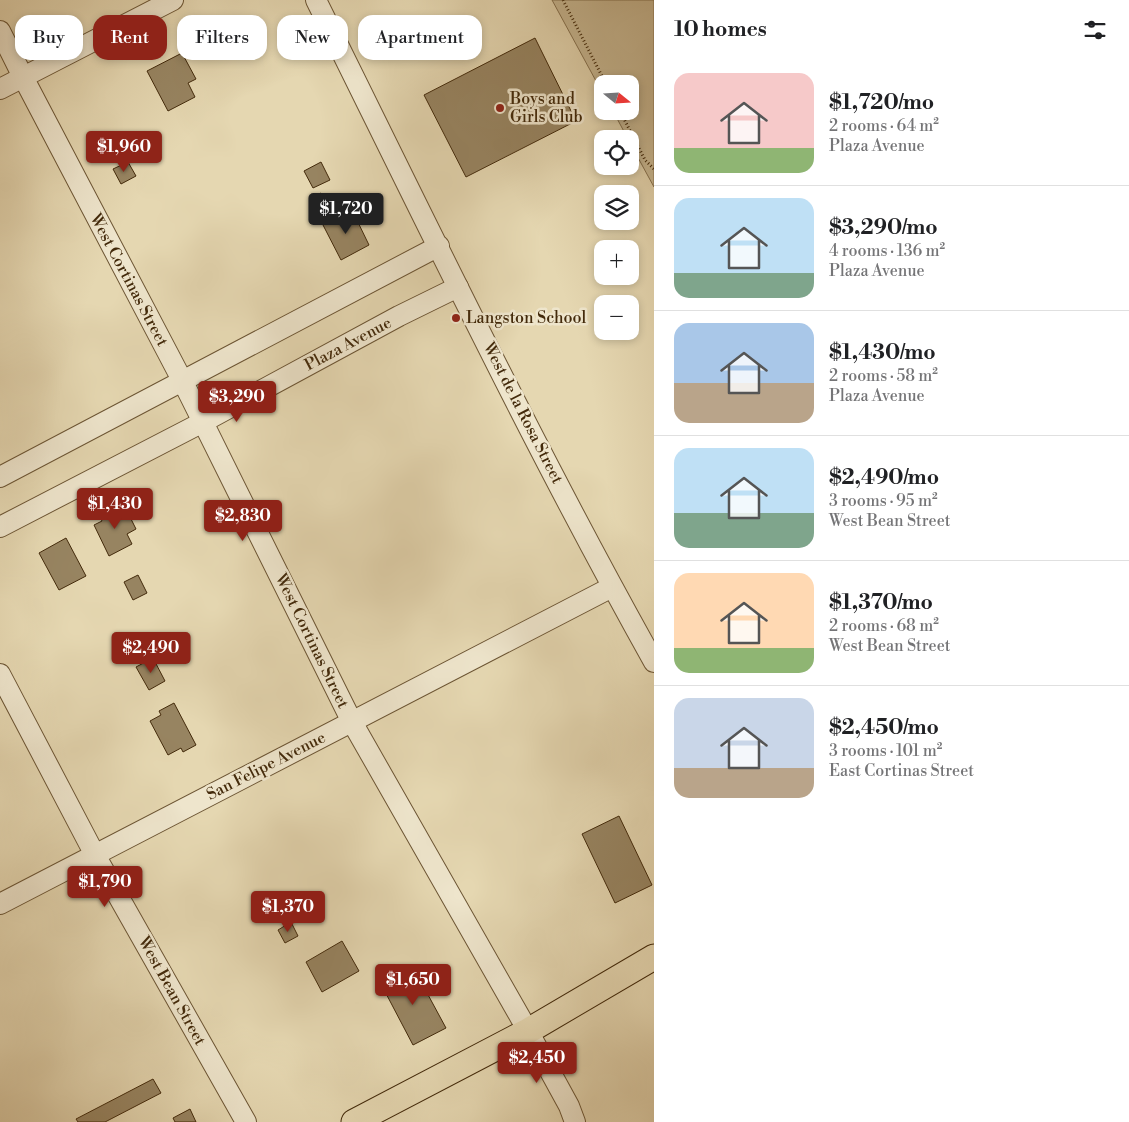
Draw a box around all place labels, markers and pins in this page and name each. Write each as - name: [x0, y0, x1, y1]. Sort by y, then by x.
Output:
- place label: Boys and Girls Club: [509, 89, 583, 127]
- marker: Boys and Girls Club: [494, 102, 506, 114]
- pin: $1,960: [83, 130, 165, 173]
- pin: $1,720: [305, 192, 387, 235]
- place label: Langston School: [466, 308, 587, 328]
- marker: Langston School: [450, 312, 462, 324]
- pin: $3,290: [196, 380, 278, 423]
- pin: $1,430: [74, 488, 156, 530]
- pin: $2,830: [202, 500, 284, 542]
- pin: $2,490: [110, 632, 192, 674]
- pin: $1,790: [64, 866, 146, 908]
- pin: $1,370: [247, 890, 329, 933]
- pin: $1,650: [372, 964, 454, 1006]
- pin: $2,450: [496, 1042, 578, 1084]

